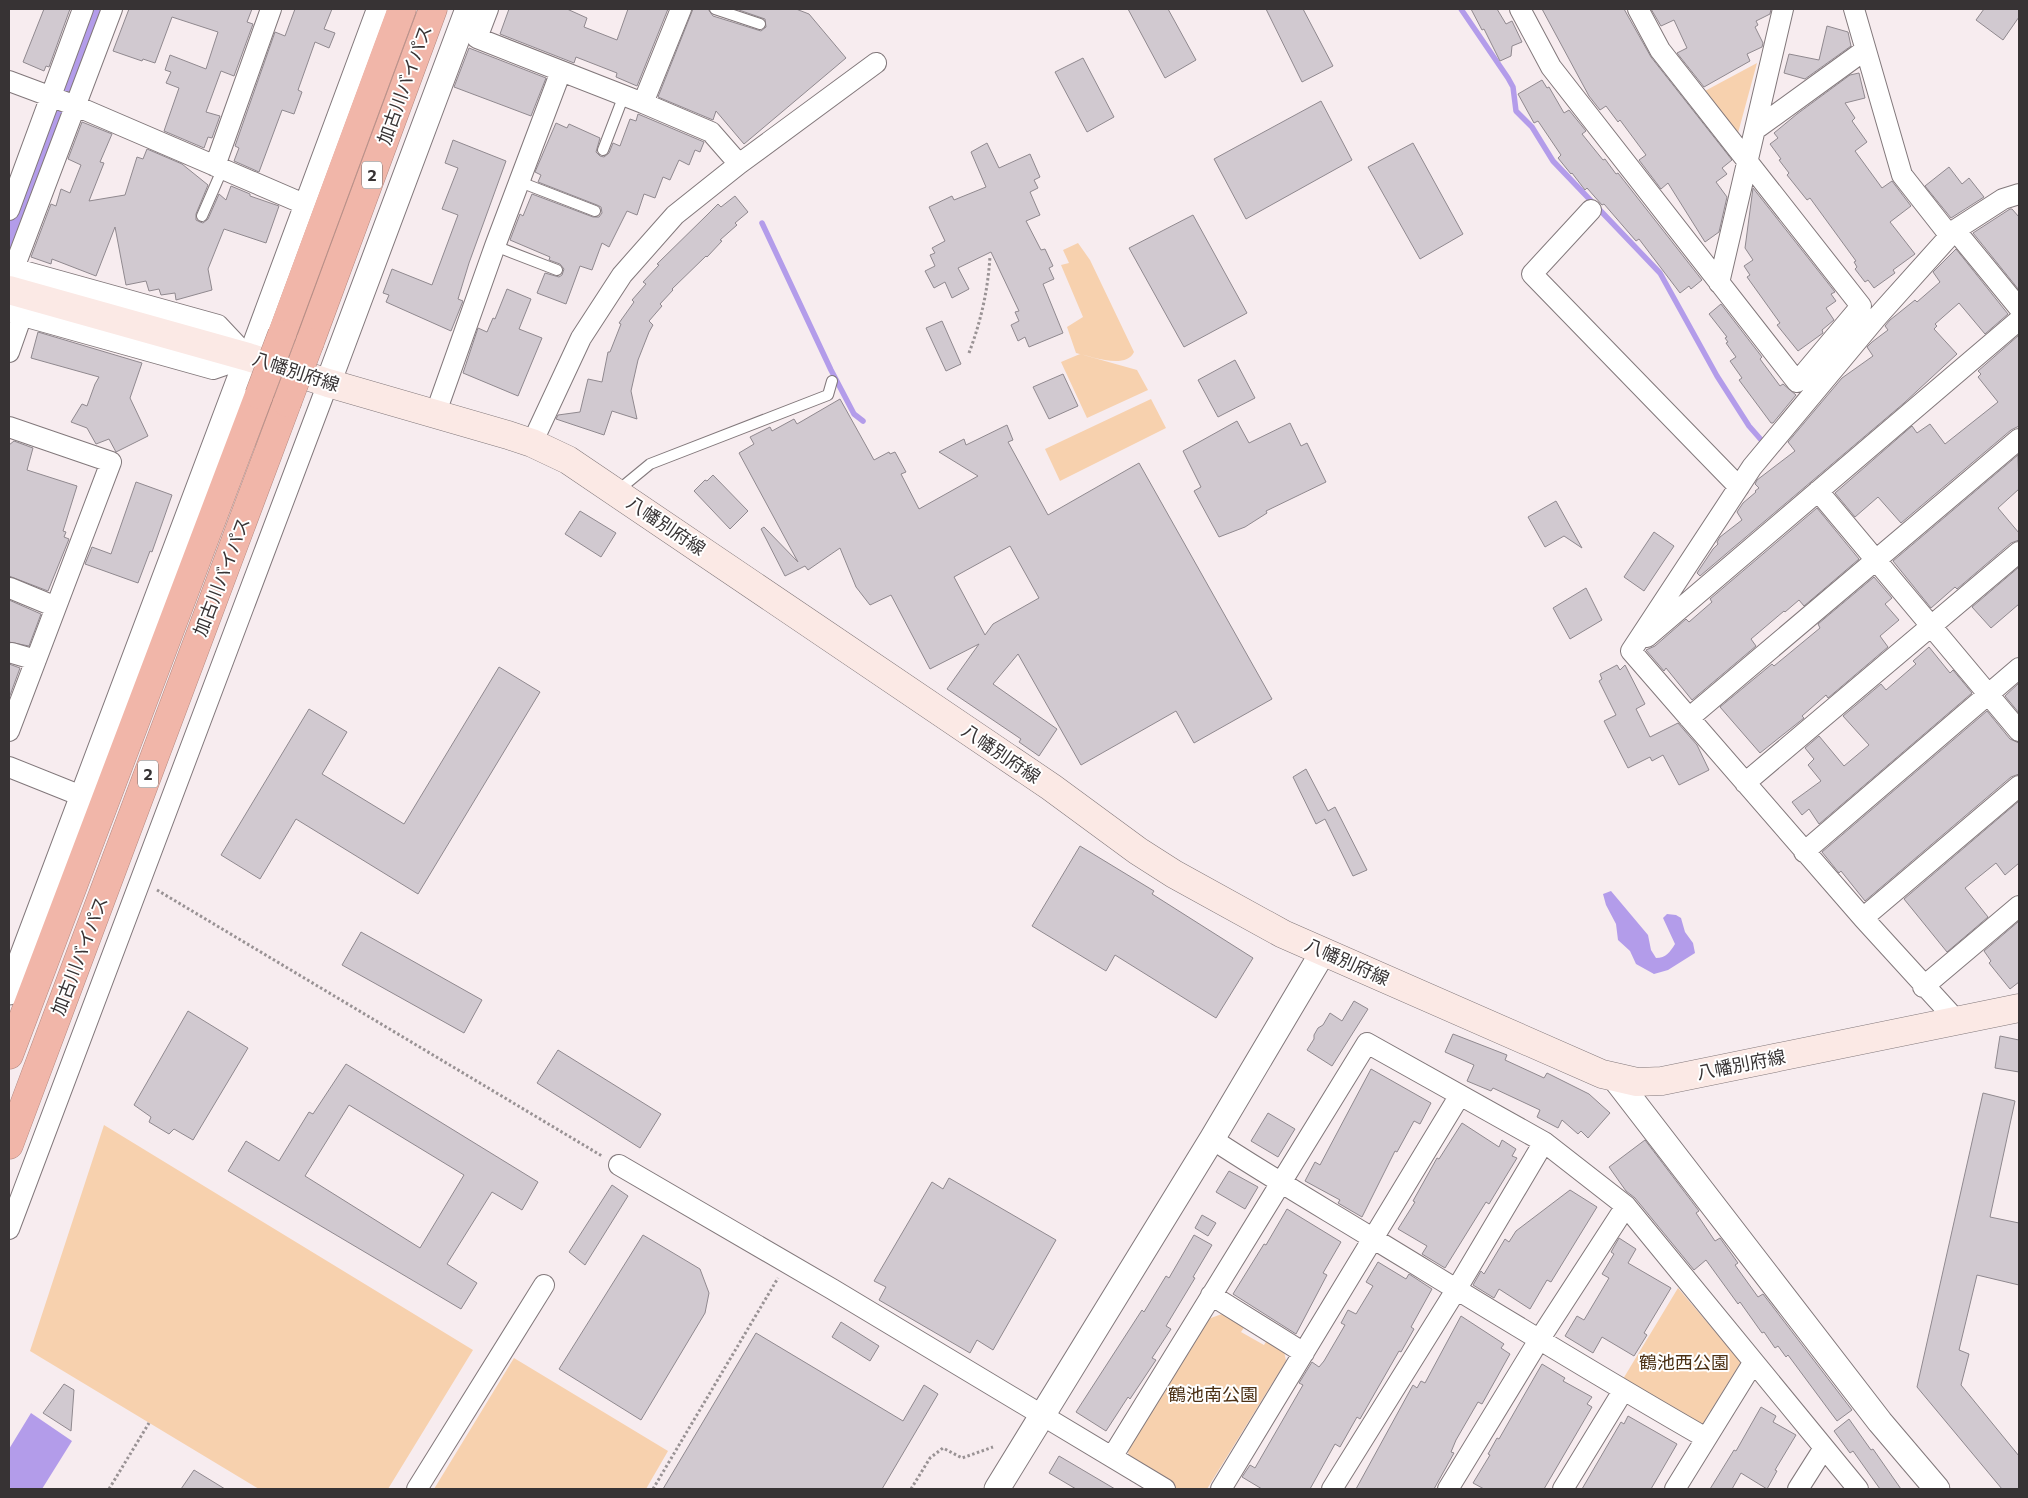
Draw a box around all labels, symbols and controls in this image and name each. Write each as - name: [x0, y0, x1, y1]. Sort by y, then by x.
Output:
- street label: 加古川バイパス: [372, 22, 436, 147]
- road number: 2: [362, 162, 382, 188]
- street label: 八幡別府線: [250, 347, 343, 395]
- street label: 八幡別府線: [623, 491, 710, 559]
- street label: 加古川バイパス: [188, 514, 254, 639]
- street label: 八幡別府線: [958, 719, 1045, 787]
- road number: 2: [138, 761, 158, 788]
- street label: 加古川バイパス: [46, 893, 112, 1018]
- street label: 八幡別府線: [1302, 933, 1393, 989]
- street label: 八幡別府線: [1695, 1045, 1787, 1083]
- park label: 鶴池西公園: [1639, 1351, 1729, 1373]
- park label: 鶴池南公園: [1168, 1383, 1258, 1405]

